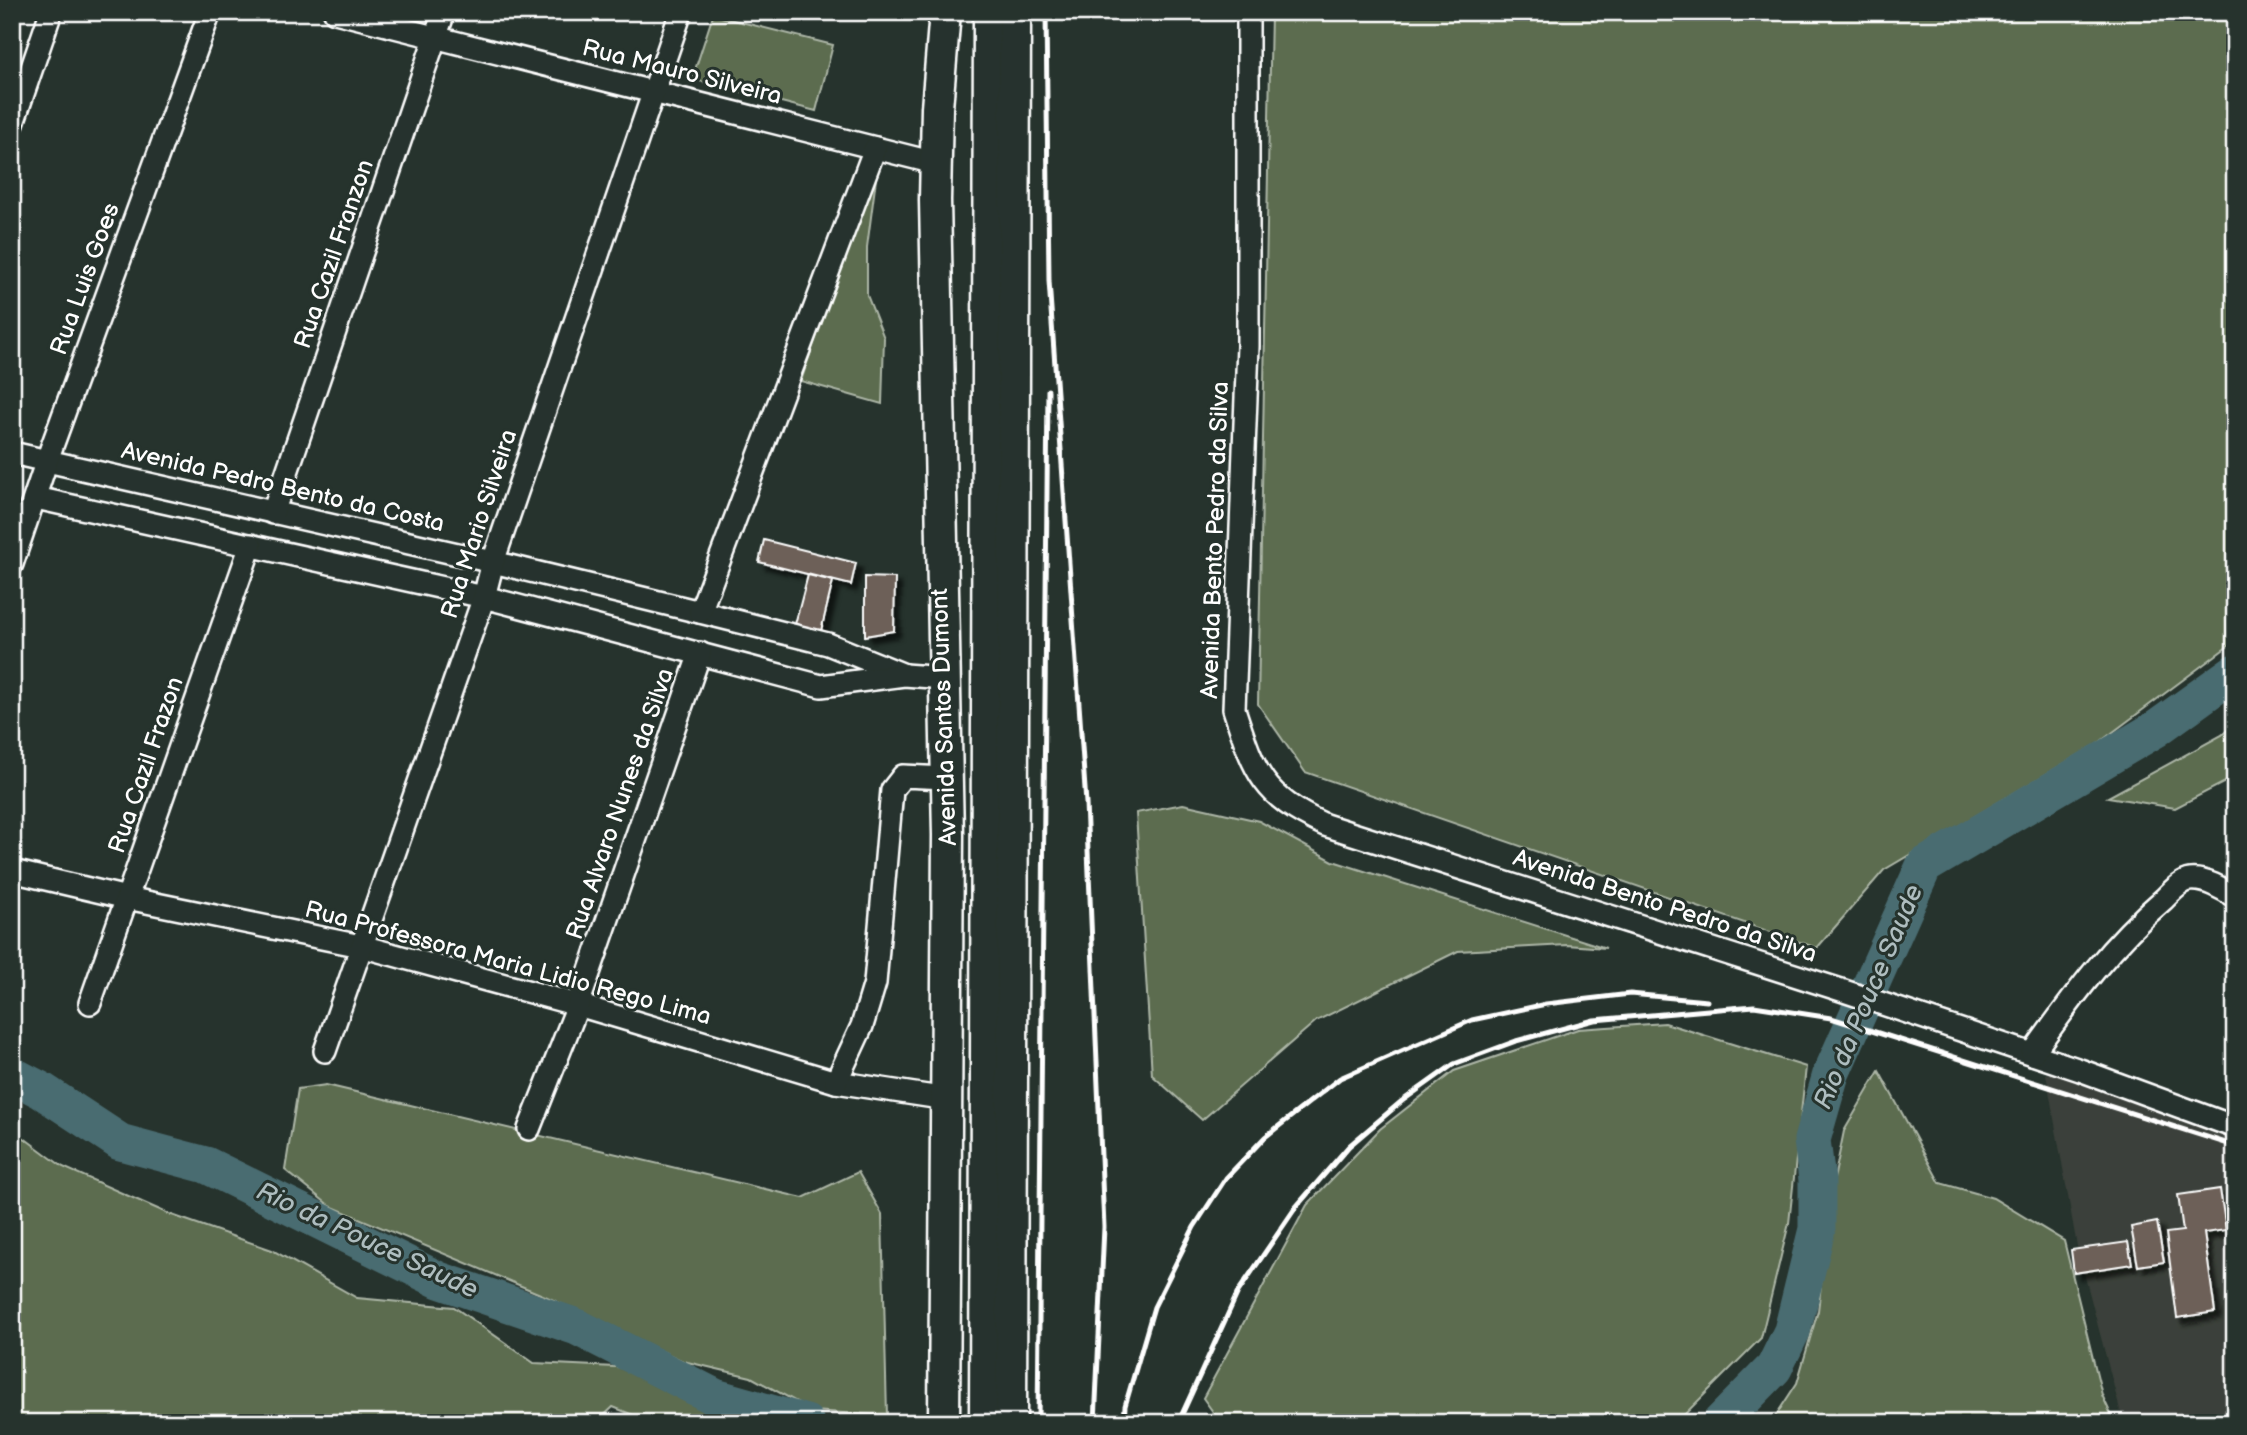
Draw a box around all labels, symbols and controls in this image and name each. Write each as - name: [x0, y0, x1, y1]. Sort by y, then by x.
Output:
- street label: Rua Mauro Silveira: [579, 33, 785, 111]
- street label: Rua Cazil Franzon: [288, 156, 380, 352]
- street label: Rua Luis Goes: [44, 199, 126, 359]
- street label: Avenida Bento Pedro da Silva: [1195, 381, 1235, 699]
- street label: Rua Mario Silveira: [435, 426, 523, 622]
- street label: Avenida Pedro Bento da Costa: [119, 436, 447, 538]
- street label: Avenida Santos Dumont: [925, 587, 963, 846]
- street label: Rua Alvaro Nunes da Silva: [560, 665, 680, 943]
- street label: Rua Cazil Frazon: [102, 673, 190, 857]
- street label: Avenida Bento Pedro da Silva: [1510, 843, 1820, 969]
- water label: Rio da Pouce Saude: [1808, 880, 1930, 1114]
- street label: Rua Professora Maria Lidio Rego Lima: [302, 895, 714, 1031]
- water label: Rio da Pouce Saude: [251, 1176, 483, 1306]

